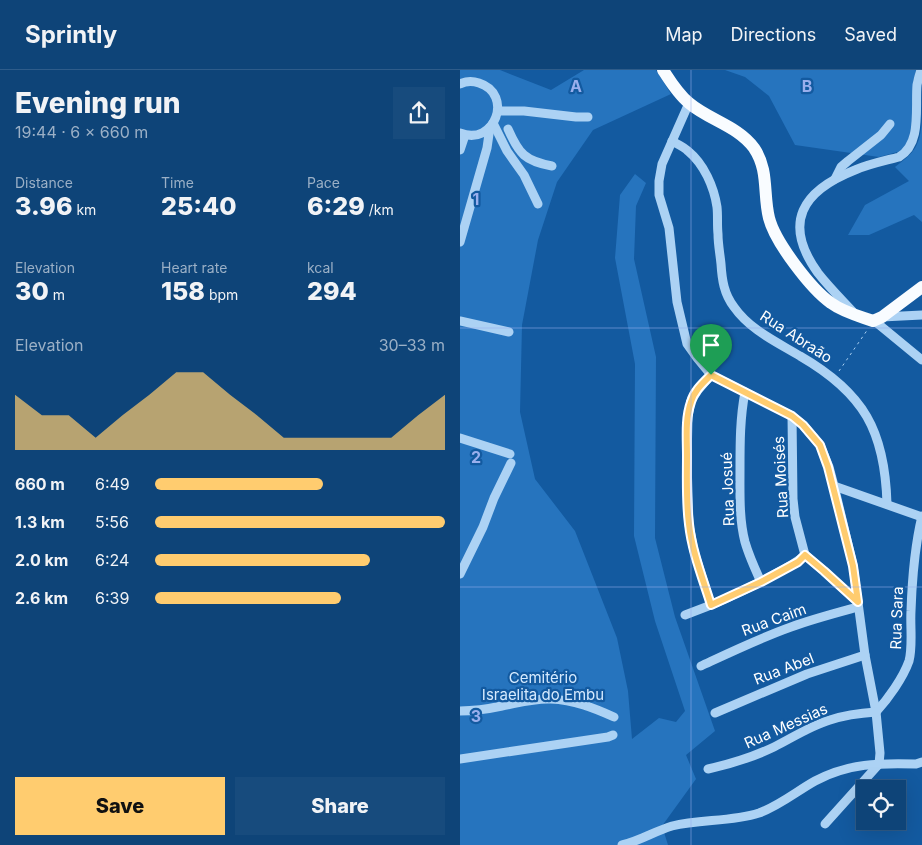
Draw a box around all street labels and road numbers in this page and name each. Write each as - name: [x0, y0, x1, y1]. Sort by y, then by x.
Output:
- street label: Rua Abraão: [757, 306, 836, 367]
- street label: Rua Moisés: [769, 436, 792, 518]
- street label: Rua Josué: [717, 452, 738, 526]
- street label: Rua Sara: [886, 586, 907, 650]
- street label: Rua Caim: [739, 599, 809, 640]
- street label: Rua Abel: [751, 648, 817, 689]
- street label: Rua Messias: [741, 699, 831, 752]

